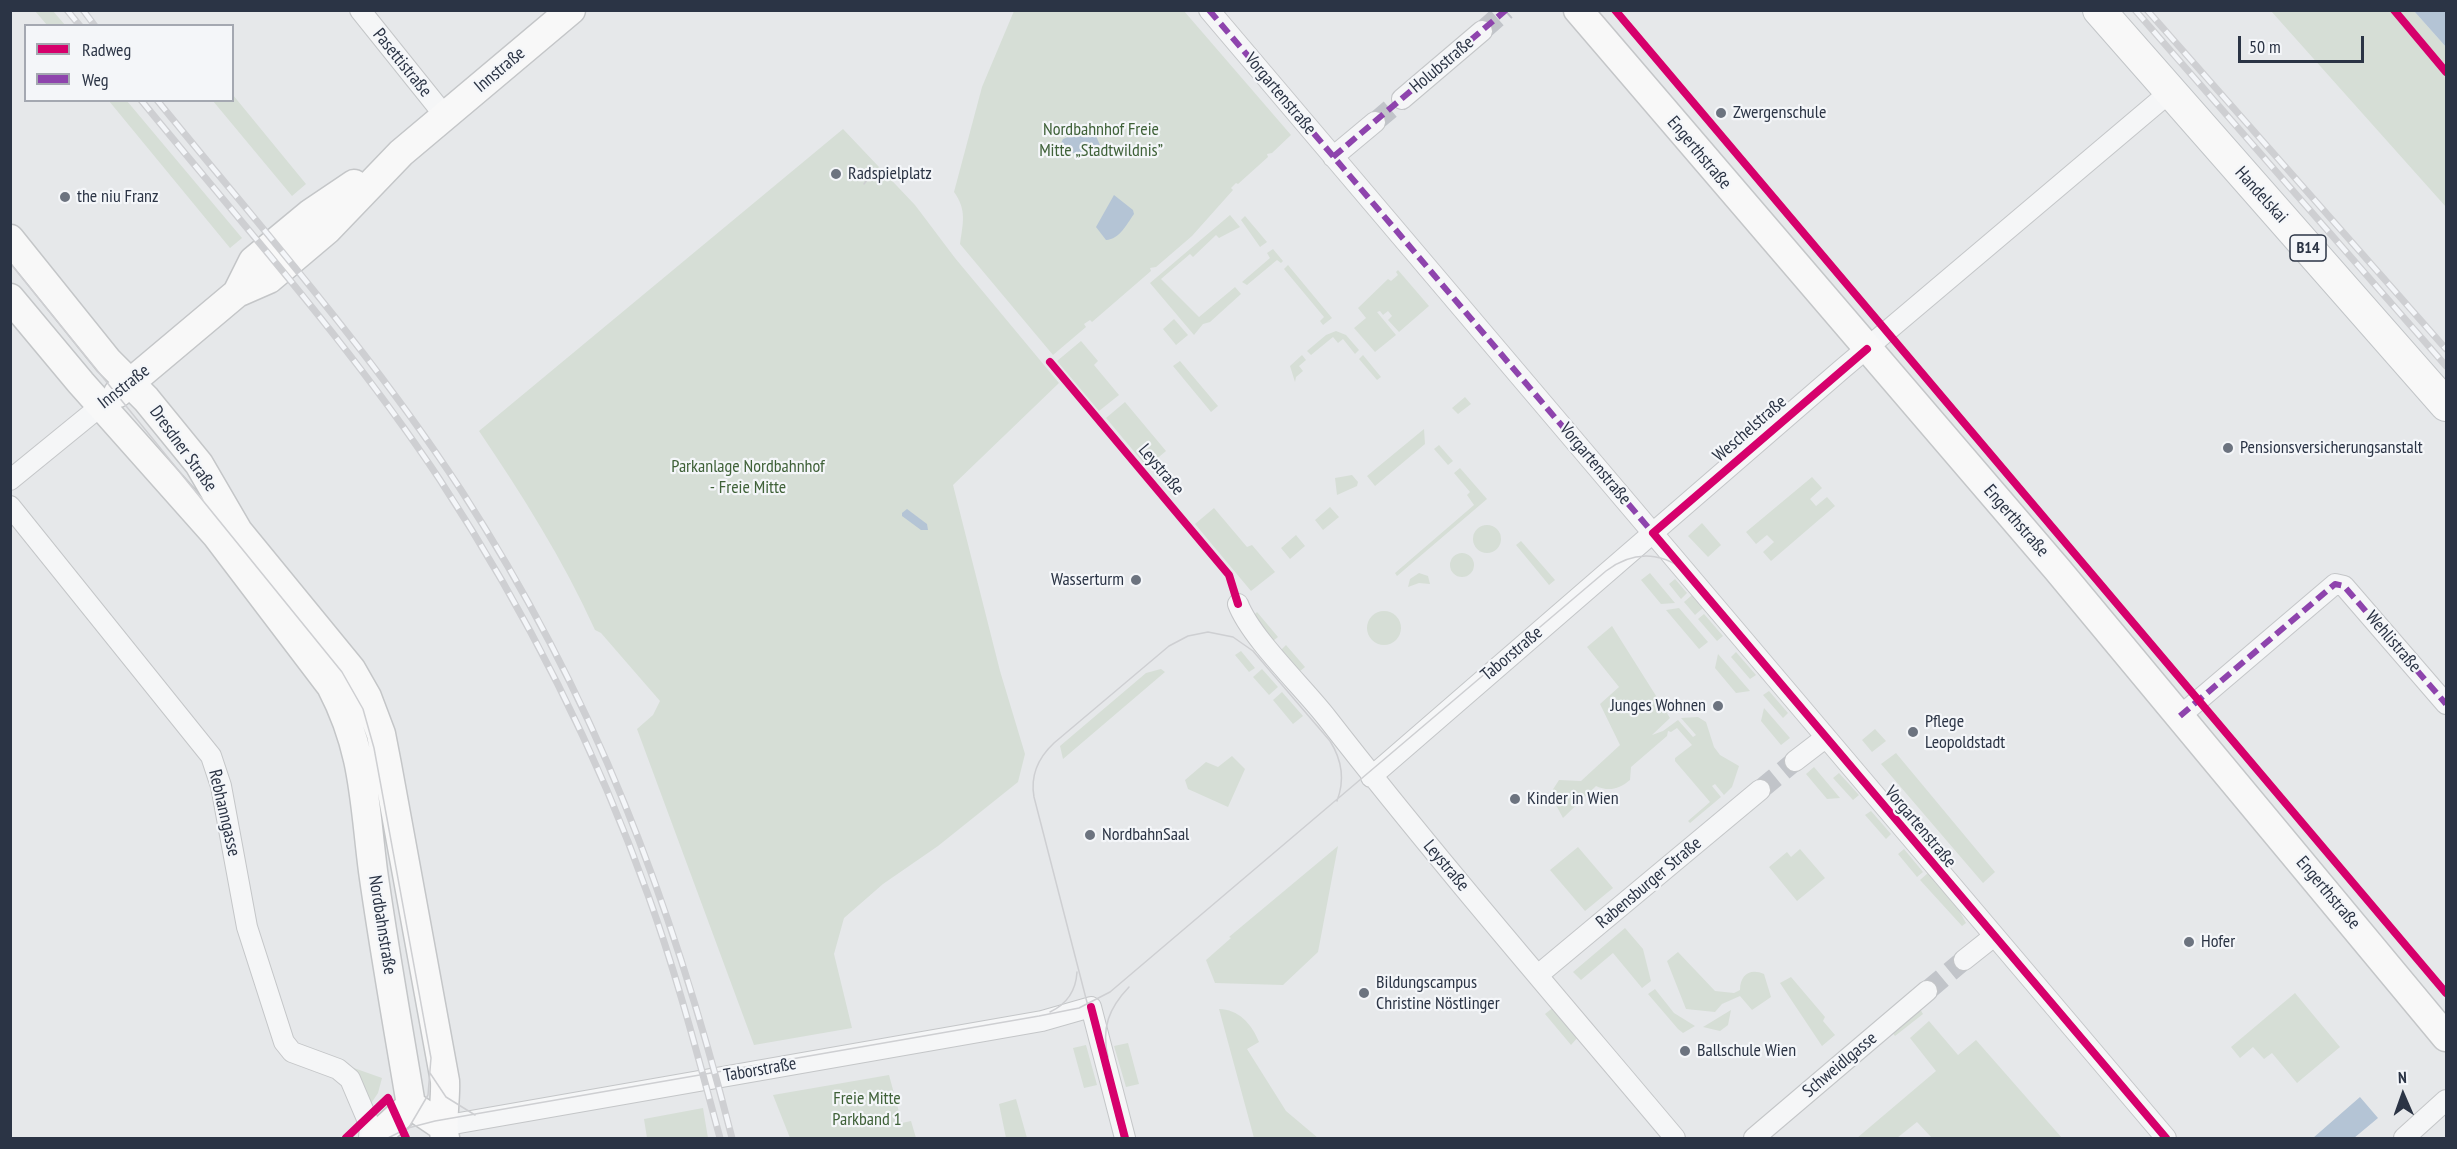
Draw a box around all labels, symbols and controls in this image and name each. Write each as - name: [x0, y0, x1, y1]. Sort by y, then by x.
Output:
- legend: [24, 24, 234, 102]
- scale bar: [2241, 24, 2367, 62]
- street label: Pasettistraße: [368, 25, 436, 101]
- street label: Holubstraße: [1406, 32, 1478, 98]
- text: 50 m: [2249, 35, 2281, 58]
- text: Radweg: [82, 38, 131, 61]
- street label: Innstraße: [470, 43, 530, 97]
- street label: Vorgartenstraße: [1240, 49, 1320, 139]
- text: Weg: [82, 68, 109, 91]
- place label: Zwergenschule: [1733, 102, 1826, 124]
- marker: Zwergenschule: [1714, 106, 1728, 120]
- street label: Engerthstraße: [1662, 112, 1736, 194]
- park label: Nordbahnhof Freie Mitte „Stadtwildnis”: [1039, 119, 1163, 162]
- street label: Handelskai: [2230, 162, 2292, 228]
- place label: Radspielplatz: [848, 163, 932, 185]
- marker: Radspielplatz: [829, 167, 843, 181]
- place label: the niu Franz: [77, 186, 159, 208]
- marker: the niu Franz: [58, 190, 72, 204]
- road number: B14: [2290, 235, 2326, 261]
- street label: Innstraße: [94, 360, 154, 414]
- street label: Weschelstraße: [1709, 391, 1791, 467]
- street label: Dresdner Straße: [145, 402, 221, 496]
- street label: Vorgartenstraße: [1555, 419, 1635, 509]
- place label: Pensionsversicherungsanstalt: [2240, 437, 2423, 459]
- street label: Leystraße: [1133, 440, 1189, 500]
- marker: Pensionsversicherungsanstalt: [2221, 441, 2235, 455]
- park label: Parkanlage Nordbahnhof - Freie Mitte: [671, 456, 825, 498]
- street label: Engerthstraße: [1979, 481, 2053, 561]
- place label: Wasserturm: [1051, 569, 1124, 591]
- marker: Wasserturm: [1129, 573, 1143, 587]
- street label: Wehlistraße: [2360, 607, 2426, 677]
- street label: Taborstraße: [1477, 622, 1547, 686]
- place label: Junges Wohnen: [1610, 695, 1706, 717]
- marker: Junges Wohnen: [1711, 699, 1725, 713]
- place label: Pflege Leopoldstadt: [1925, 711, 2005, 754]
- marker: Pflege Leopoldstadt: [1906, 725, 1920, 739]
- street label: Rebhanngasse: [204, 767, 244, 859]
- street label: Vorgartenstraße: [1880, 782, 1960, 872]
- place label: Kinder in Wien: [1527, 788, 1619, 810]
- marker: Kinder in Wien: [1508, 792, 1522, 806]
- place label: NordbahnSaal: [1102, 824, 1189, 846]
- marker: NordbahnSaal: [1083, 828, 1097, 842]
- street label: Rabensburger Straße: [1592, 833, 1706, 933]
- street label: Leystraße: [1418, 836, 1474, 896]
- street label: Engerthstraße: [2291, 852, 2365, 934]
- street label: Nordbahnstraße: [363, 874, 401, 976]
- place label: Hofer: [2201, 931, 2235, 953]
- marker: Hofer: [2182, 935, 2196, 949]
- place label: Bildungscampus Christine Nöstlinger: [1376, 972, 1500, 1014]
- marker: Bildungscampus Christine Nöstlinger: [1357, 986, 1371, 1000]
- street label: Schweidlgasse: [1798, 1028, 1882, 1102]
- place label: Ballschule Wien: [1697, 1040, 1796, 1062]
- marker: Ballschule Wien: [1678, 1044, 1692, 1058]
- street label: Taborstraße: [722, 1053, 798, 1087]
- north arrow: [2373, 1065, 2433, 1125]
- text: N: [2398, 1067, 2407, 1087]
- park label: Freie Mitte Parkband 1: [832, 1088, 902, 1130]

